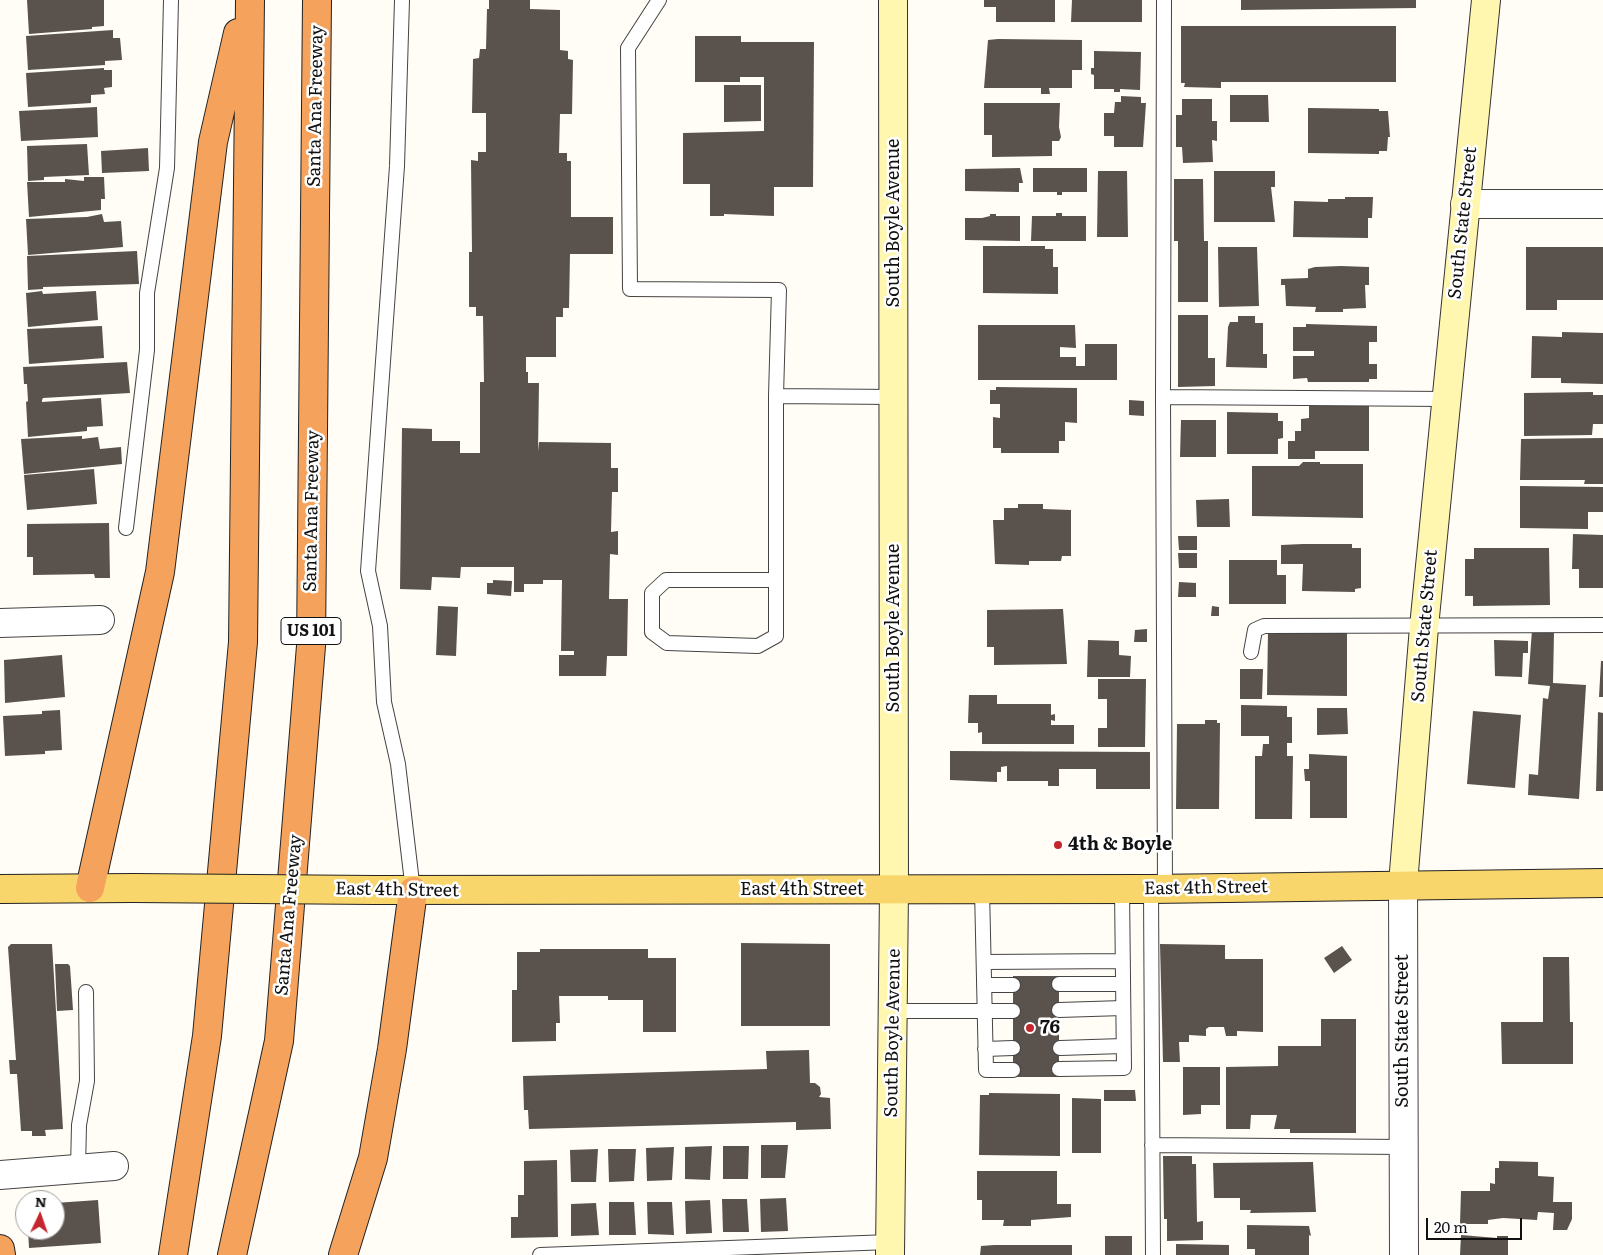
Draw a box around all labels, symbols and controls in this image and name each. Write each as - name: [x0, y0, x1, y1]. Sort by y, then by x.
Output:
- street label: Santa Ana Freeway: [304, 25, 328, 187]
- street label: South Boyle Avenue: [883, 139, 905, 307]
- street label: South State Street: [1444, 146, 1482, 300]
- street label: Santa Ana Freeway: [300, 430, 324, 592]
- street label: South Boyle Avenue: [883, 544, 905, 712]
- street label: South State Street: [1408, 549, 1442, 703]
- road number: US 101: [281, 618, 341, 644]
- street label: Santa Ana Freeway: [271, 833, 307, 997]
- place label: 4th & Boyle: [1068, 834, 1172, 856]
- marker: 4th & Boyle: [1052, 839, 1064, 851]
- street label: East 4th Street: [1144, 876, 1268, 900]
- street label: East 4th Street: [335, 878, 459, 902]
- street label: East 4th Street: [740, 879, 864, 901]
- street label: South Boyle Avenue: [881, 948, 905, 1118]
- street label: South State Street: [1392, 954, 1414, 1108]
- place label: 76: [1040, 1017, 1060, 1039]
- marker: 76: [1024, 1022, 1036, 1034]
- north arrow: [15, 1190, 65, 1240]
- text: N: [34, 1191, 47, 1211]
- scale bar: [1428, 1208, 1524, 1240]
- text: 20 m: [1434, 1215, 1468, 1238]

